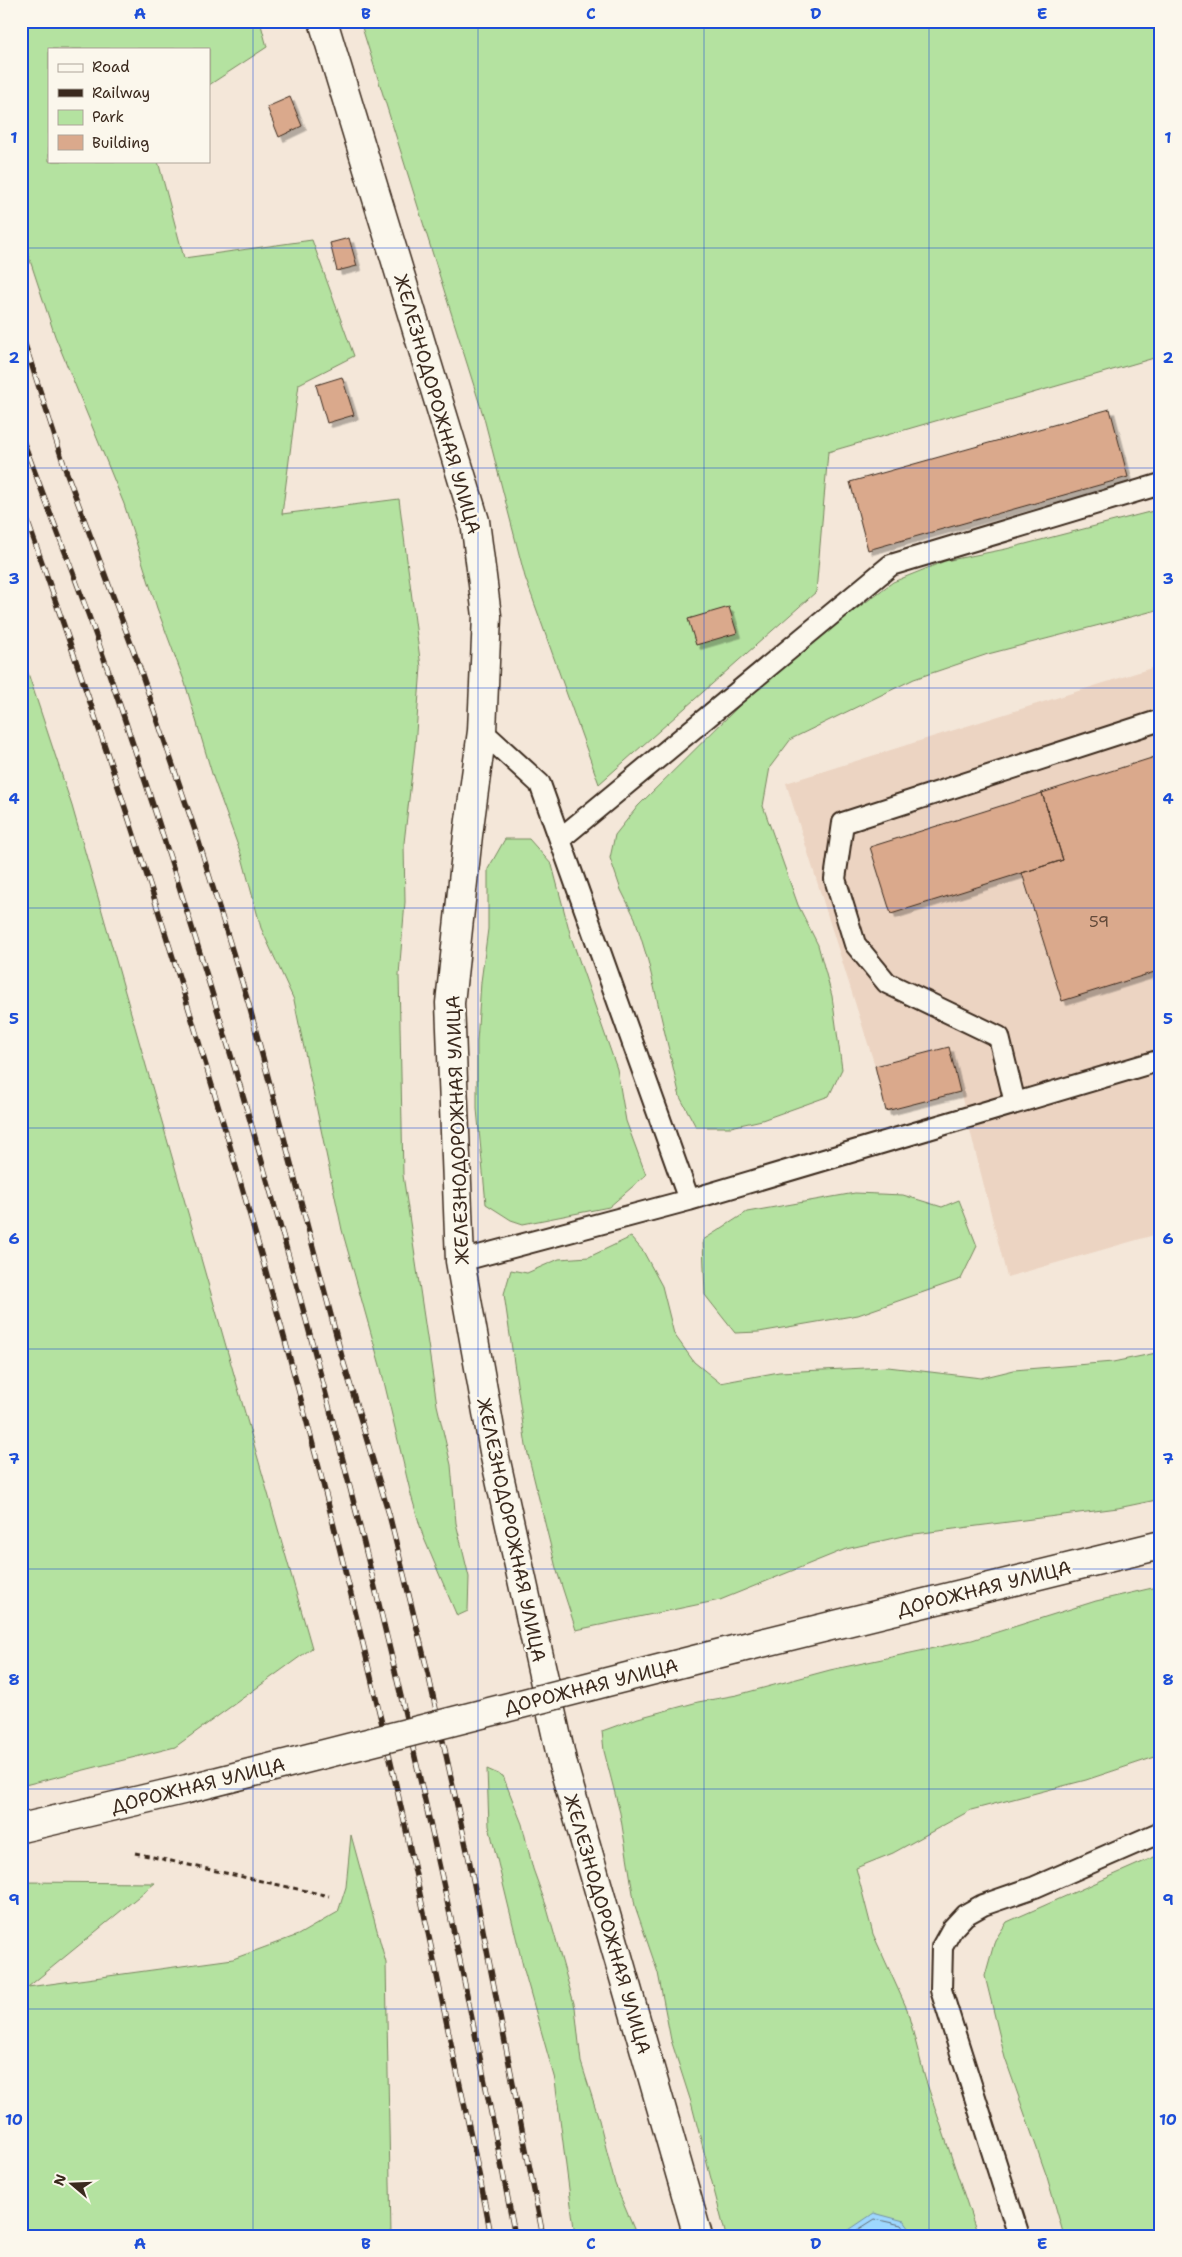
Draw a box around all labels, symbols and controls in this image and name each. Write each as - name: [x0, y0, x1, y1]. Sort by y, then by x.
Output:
- text: A: [134, 3, 146, 24]
- text: B: [361, 3, 371, 24]
- text: C: [586, 3, 596, 24]
- text: D: [810, 3, 822, 24]
- text: E: [1037, 3, 1047, 24]
- legend: [48, 48, 210, 162]
- text: Road: [92, 57, 130, 77]
- text: Railway: [92, 83, 150, 103]
- text: Park: [92, 107, 124, 127]
- text: 1: [10, 127, 18, 148]
- text: 1: [1164, 127, 1172, 148]
- text: Building: [92, 133, 149, 153]
- street label: ЖЕЛЕЗНОДОРОЖНАЯ УЛИЦА: [388, 271, 487, 537]
- text: 2: [8, 347, 20, 368]
- text: 2: [1162, 347, 1174, 368]
- text: 3: [8, 568, 20, 589]
- text: 3: [1162, 568, 1174, 589]
- text: 4: [8, 788, 20, 809]
- text: 4: [1162, 788, 1174, 809]
- house number: 59: [1089, 911, 1109, 932]
- street label: ЖЕЛЕЗНОДОРОЖНАЯ УЛИЦА: [440, 995, 475, 1265]
- text: 5: [9, 1008, 19, 1029]
- text: 5: [1163, 1008, 1173, 1029]
- text: 6: [8, 1228, 20, 1249]
- text: 6: [1162, 1228, 1174, 1249]
- street label: ЖЕЛЕЗНОДОРОЖНАЯ УЛИЦА: [471, 1396, 552, 1665]
- text: 7: [8, 1448, 20, 1469]
- text: 7: [1162, 1448, 1174, 1469]
- street label: ДОРОЖНАЯ УЛИЦА: [895, 1555, 1074, 1622]
- street label: ДОРОЖНАЯ УЛИЦА: [502, 1653, 681, 1720]
- text: 8: [8, 1669, 20, 1690]
- text: 8: [1162, 1669, 1174, 1690]
- street label: ДОРОЖНАЯ УЛИЦА: [109, 1752, 288, 1819]
- street label: ЖЕЛЕЗНОДОРОЖНАЯ УЛИЦА: [558, 1791, 657, 2057]
- text: 9: [8, 1889, 20, 1910]
- text: 9: [1162, 1889, 1174, 1910]
- text: 10: [5, 2109, 23, 2130]
- text: 10: [1159, 2109, 1177, 2130]
- north arrow: [48, 2160, 98, 2210]
- text: N: [49, 2172, 70, 2188]
- text: A: [134, 2233, 146, 2254]
- text: B: [361, 2233, 371, 2254]
- text: C: [586, 2233, 596, 2254]
- text: D: [810, 2233, 822, 2254]
- text: E: [1037, 2233, 1047, 2254]

